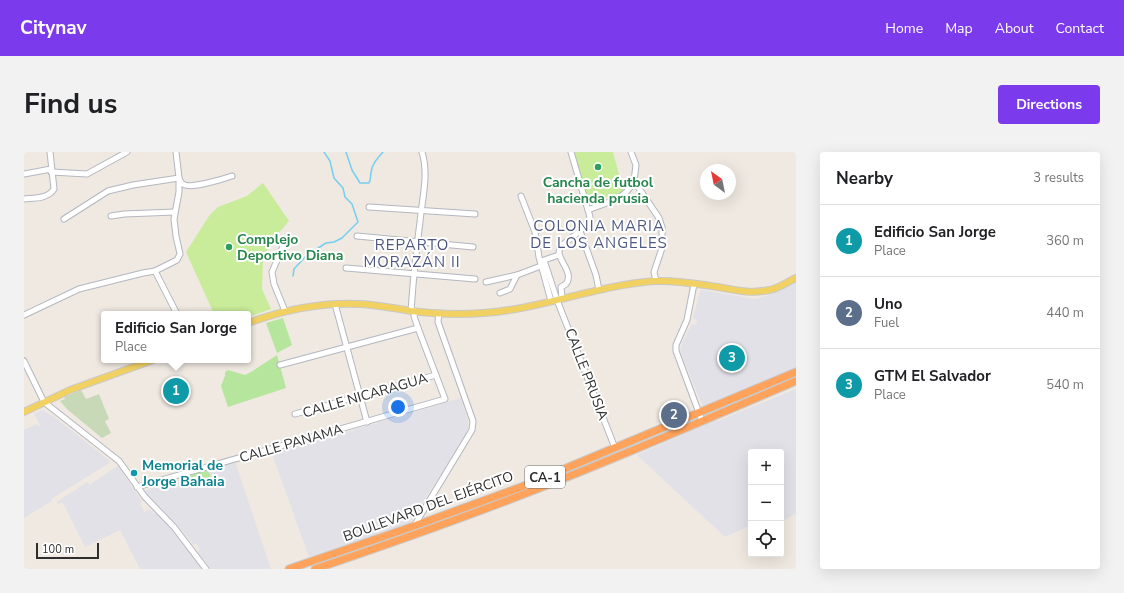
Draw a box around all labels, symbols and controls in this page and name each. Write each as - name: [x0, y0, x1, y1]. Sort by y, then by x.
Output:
- text: Citynav: [20, 15, 87, 41]
- text: Home: [885, 19, 923, 38]
- text: Map: [945, 19, 973, 38]
- text: About: [995, 19, 1034, 38]
- text: Contact: [1056, 19, 1104, 38]
- text: Find us: [24, 85, 118, 123]
- button: Directions: [998, 85, 1100, 124]
- marker: Cancha de futbol hacienda prusia: [593, 162, 603, 172]
- north arrow: [700, 164, 736, 200]
- text: Nearby: [836, 167, 893, 190]
- text: 3 results: [1033, 169, 1084, 187]
- place label: Cancha de futbol hacienda prusia: [543, 173, 654, 208]
- district label: COLONIA MARIA DE LOS ANGELES: [530, 216, 668, 253]
- text: Edificio San Jorge: [874, 222, 996, 242]
- place label: Complejo Deportivo Diana: [237, 230, 343, 265]
- text: 1: [845, 232, 853, 250]
- text: 360 m: [1046, 232, 1084, 250]
- district label: REPARTO MORAZÁN II: [363, 235, 461, 272]
- marker: Complejo Deportivo Diana: [224, 242, 234, 252]
- text: Place: [874, 242, 906, 260]
- text: Uno: [874, 294, 903, 314]
- text: 2: [845, 304, 853, 322]
- text: 440 m: [1046, 304, 1084, 322]
- popup: [101, 311, 251, 363]
- text: Fuel: [874, 314, 899, 332]
- text: Edificio San Jorge: [115, 318, 237, 338]
- street label: CALLE PRUSIA: [560, 325, 613, 423]
- text: Place: [115, 338, 147, 356]
- pin: 3: [719, 343, 745, 373]
- text: GTM El Salvador: [874, 366, 991, 386]
- street label: CALLE NICARAGUA: [300, 369, 430, 422]
- pin: 1: [163, 376, 189, 406]
- text: 3: [845, 376, 853, 394]
- text: 540 m: [1046, 376, 1084, 394]
- text: Place: [874, 386, 906, 404]
- your location: [388, 397, 408, 417]
- pin: 2: [661, 400, 687, 430]
- street label: CALLE PANAMA: [237, 420, 345, 467]
- map controls: [748, 449, 784, 557]
- button: +: [748, 449, 784, 485]
- place label: Memorial de Jorge Bahaia: [141, 456, 225, 491]
- road number: CA-1: [525, 466, 565, 488]
- street label: BOULEVARD DEL EJÉRCITO: [340, 467, 516, 546]
- marker: Memorial de Jorge Bahaia: [129, 468, 139, 478]
- button: −: [748, 485, 784, 521]
- button: locate: [748, 521, 784, 557]
- scale bar: [36, 541, 99, 560]
- text: 100 m: [42, 542, 74, 557]

